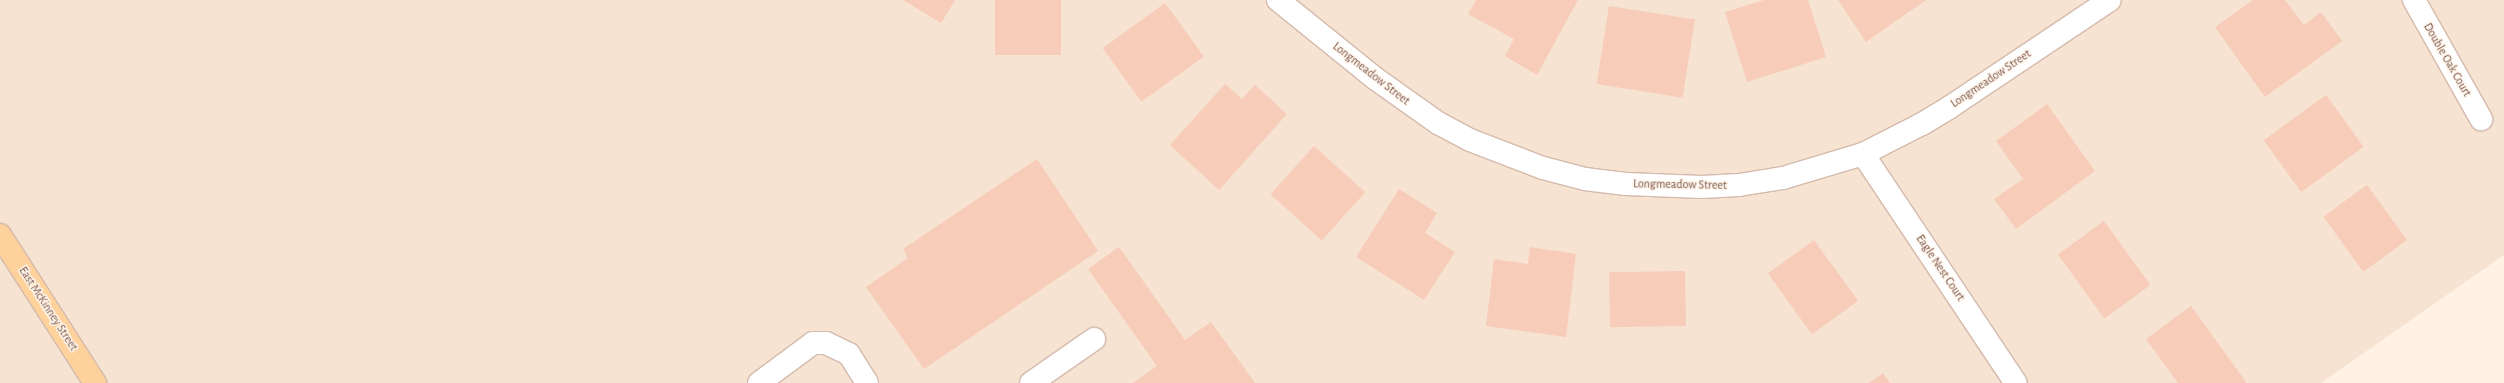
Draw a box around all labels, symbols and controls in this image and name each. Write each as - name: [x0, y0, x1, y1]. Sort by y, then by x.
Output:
- street label: Double Oak Court: [2420, 21, 2474, 99]
- street label: Longmeadow Street: [1330, 40, 1412, 108]
- street label: Longmeadow Street: [1948, 47, 2034, 111]
- street label: Longmeadow Street: [1633, 177, 1727, 193]
- street label: Eagle Nest Court: [1913, 232, 1967, 304]
- street label: East McKinney Street: [15, 264, 81, 354]

